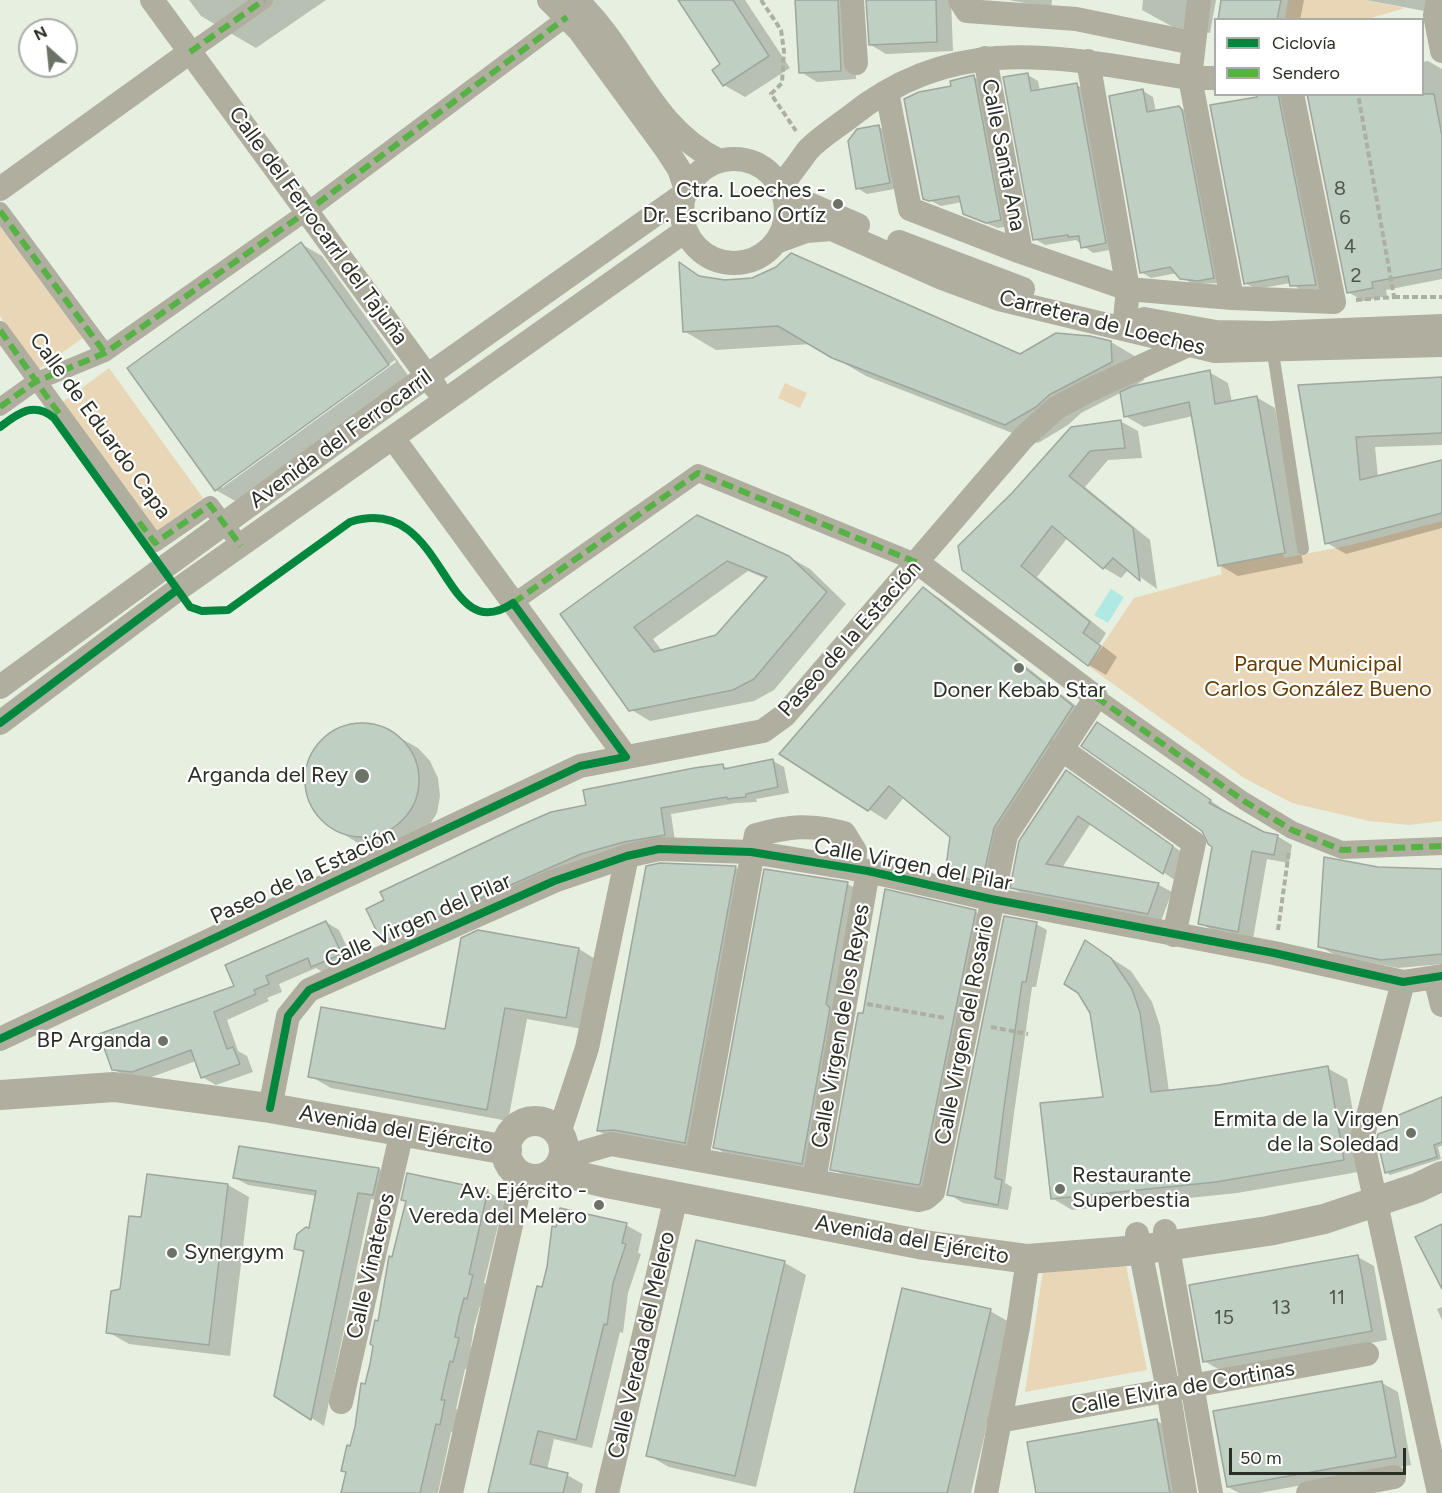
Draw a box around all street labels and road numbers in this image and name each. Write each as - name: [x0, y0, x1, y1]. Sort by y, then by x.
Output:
- street label: Calle Santa Ana: [975, 77, 1031, 233]
- street label: Calle del Ferrocarrl del Tajuña: [223, 102, 413, 350]
- street label: Carretera de Loeches: [996, 285, 1208, 361]
- street label: Calle de Eduardo Capa: [24, 328, 176, 524]
- street label: Avenida del Ferrocarril: [245, 364, 437, 514]
- street label: Paseo de la Estación: [773, 556, 927, 722]
- street label: Paseo de la Estación: [206, 822, 400, 930]
- street label: Calle Virgen del Pilar: [812, 833, 1014, 897]
- street label: Calle Virgen del Pilar: [321, 868, 515, 974]
- street label: Calle Virgen de los Reyes: [807, 902, 875, 1150]
- street label: Calle Virgen del Rosario: [930, 913, 1000, 1147]
- street label: Avenida del Ejército: [297, 1100, 495, 1160]
- street label: Calle Vinateros: [341, 1191, 401, 1341]
- street label: Avenida del Ejército: [813, 1210, 1011, 1270]
- street label: Calle Vereda del Melero: [603, 1229, 681, 1461]
- street label: Calle Elvira de Cortinas: [1069, 1355, 1297, 1421]

